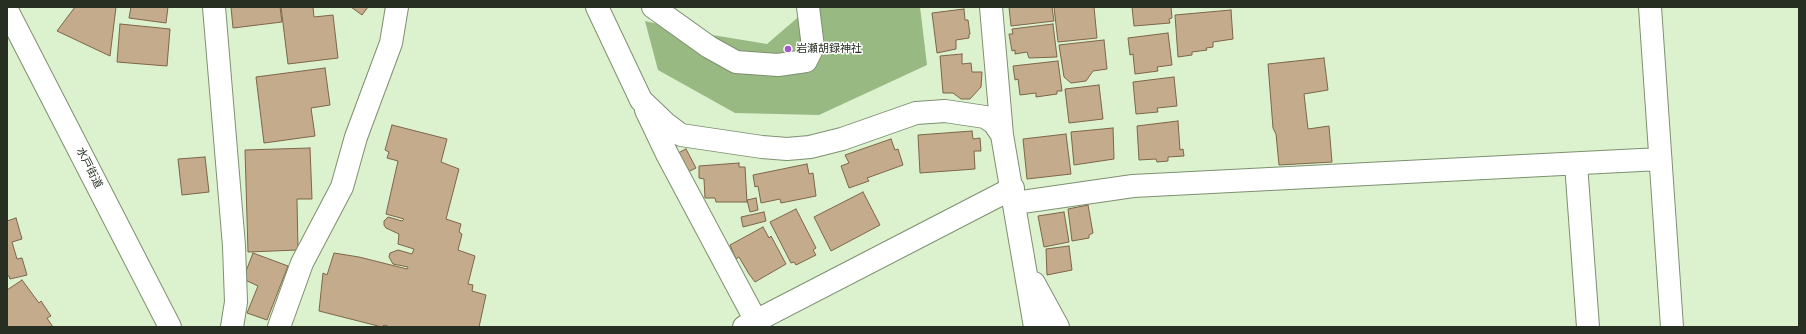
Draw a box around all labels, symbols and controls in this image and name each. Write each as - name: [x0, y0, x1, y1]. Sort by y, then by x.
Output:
- place label: 岩瀬胡録神社: [796, 42, 862, 56]
- marker: 岩瀬胡録神社: [783, 44, 793, 54]
- street label: 水戸街道: [73, 145, 105, 191]

